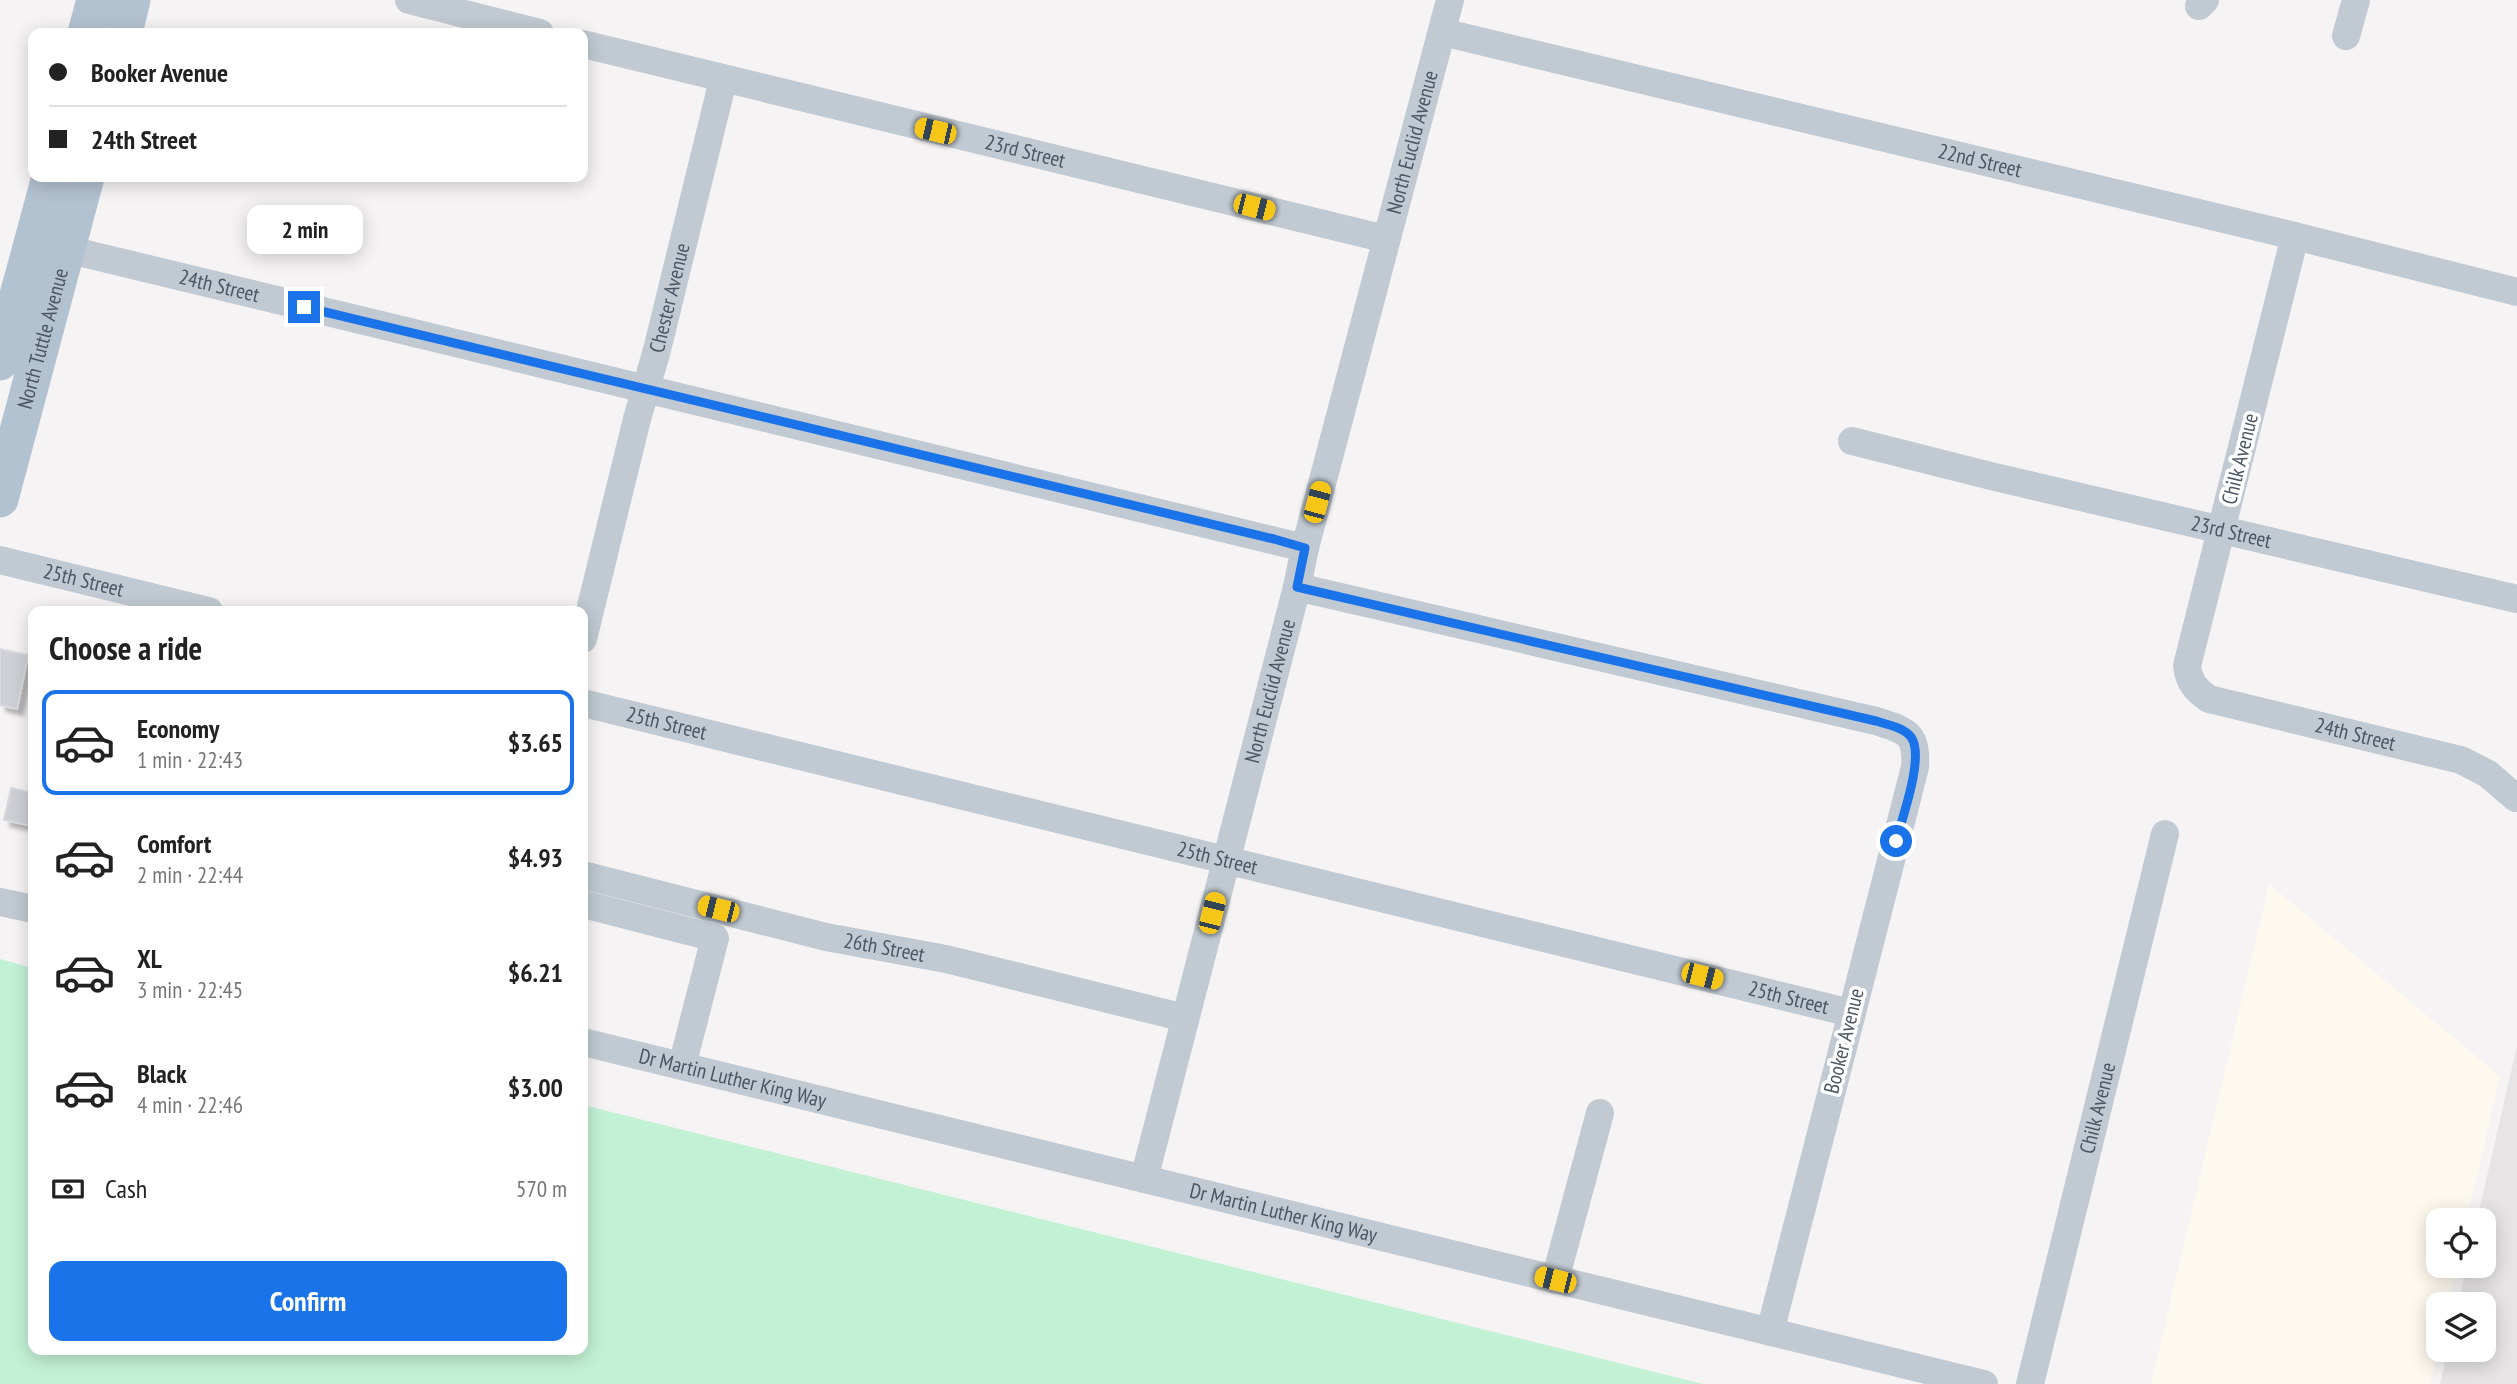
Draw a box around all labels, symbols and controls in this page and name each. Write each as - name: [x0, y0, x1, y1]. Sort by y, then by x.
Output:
- text: Booker Avenue: [91, 56, 228, 89]
- street label: North Euclid Avenue: [1380, 67, 1444, 217]
- car: [913, 116, 958, 146]
- text: 24th Street: [91, 123, 197, 156]
- street label: 23rd Street: [982, 128, 1068, 174]
- street label: 22nd Street: [1935, 137, 2025, 183]
- car: [1232, 192, 1277, 222]
- callout: 2 min: [246, 205, 362, 254]
- text: 2 min: [282, 215, 328, 244]
- street label: Chester Avenue: [643, 240, 696, 355]
- street label: 24th Street: [176, 263, 262, 308]
- street label: North Tuttle Avenue: [11, 265, 74, 412]
- route end: [288, 291, 320, 323]
- street label: Chilk Avenue: [2215, 411, 2264, 507]
- car: [1302, 479, 1333, 525]
- street label: 23rd Street: [2188, 509, 2274, 554]
- street label: 25th Street: [41, 557, 127, 603]
- street label: North Euclid Avenue: [1238, 616, 1301, 766]
- text: Choose a ride: [49, 627, 202, 669]
- street label: 25th Street: [624, 700, 710, 746]
- icon: car: [53, 711, 116, 774]
- street label: 24th Street: [2312, 711, 2399, 757]
- text: Economy: [137, 712, 219, 745]
- text: $3.65: [508, 726, 563, 759]
- text: 1 min · 22:43: [137, 745, 243, 774]
- route start: [1880, 825, 1912, 857]
- icon: car: [53, 826, 116, 889]
- text: Comfort: [137, 827, 211, 860]
- street label: 25th Street: [1174, 835, 1261, 880]
- text: $4.93: [508, 841, 563, 874]
- text: 2 min · 22:44: [137, 860, 243, 889]
- car: [1197, 890, 1228, 936]
- car: [696, 894, 741, 924]
- street label: 26th Street: [842, 927, 927, 968]
- icon: car: [53, 941, 116, 1004]
- text: XL: [137, 942, 162, 975]
- text: $6.21: [508, 956, 563, 989]
- car: [1680, 961, 1725, 991]
- street label: 25th Street: [1746, 974, 1832, 1020]
- text: 3 min · 22:45: [137, 975, 243, 1004]
- street label: Booker Avenue: [1817, 986, 1870, 1096]
- street label: Dr Martin Luther King Way: [636, 1042, 829, 1114]
- icon: car: [53, 1056, 116, 1119]
- text: Black: [137, 1057, 187, 1090]
- street label: Chilk Avenue: [2073, 1060, 2121, 1156]
- text: $3.00: [508, 1071, 563, 1104]
- text: 4 min · 22:46: [137, 1090, 243, 1119]
- icon: cash: [49, 1170, 87, 1208]
- text: Cash: [105, 1172, 147, 1205]
- text: 570 m: [516, 1174, 567, 1203]
- street label: Dr Martin Luther King Way: [1187, 1177, 1380, 1248]
- map controls: [2426, 1208, 2496, 1362]
- button: locate: [2426, 1208, 2496, 1278]
- button: Confirm: [49, 1261, 567, 1341]
- car: [1533, 1265, 1578, 1295]
- button: layers: [2426, 1292, 2496, 1362]

